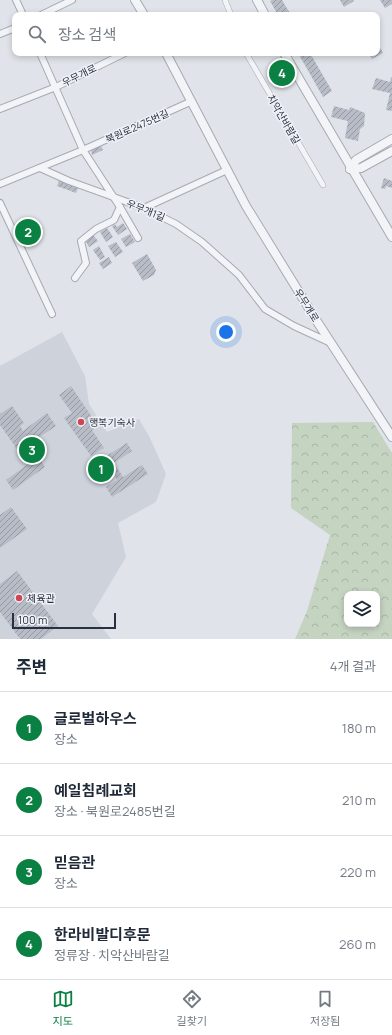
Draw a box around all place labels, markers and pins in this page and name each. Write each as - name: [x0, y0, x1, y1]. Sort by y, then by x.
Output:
- pin: 4: [269, 58, 295, 88]
- pin: 2: [15, 217, 41, 247]
- place label: 행복기숙사: [89, 415, 136, 429]
- marker: 행복기숙사: [76, 417, 86, 427]
- pin: 3: [19, 435, 45, 465]
- pin: 1: [88, 454, 114, 484]
- place label: 체육관: [27, 591, 55, 605]
- marker: 체육관: [14, 593, 24, 603]

